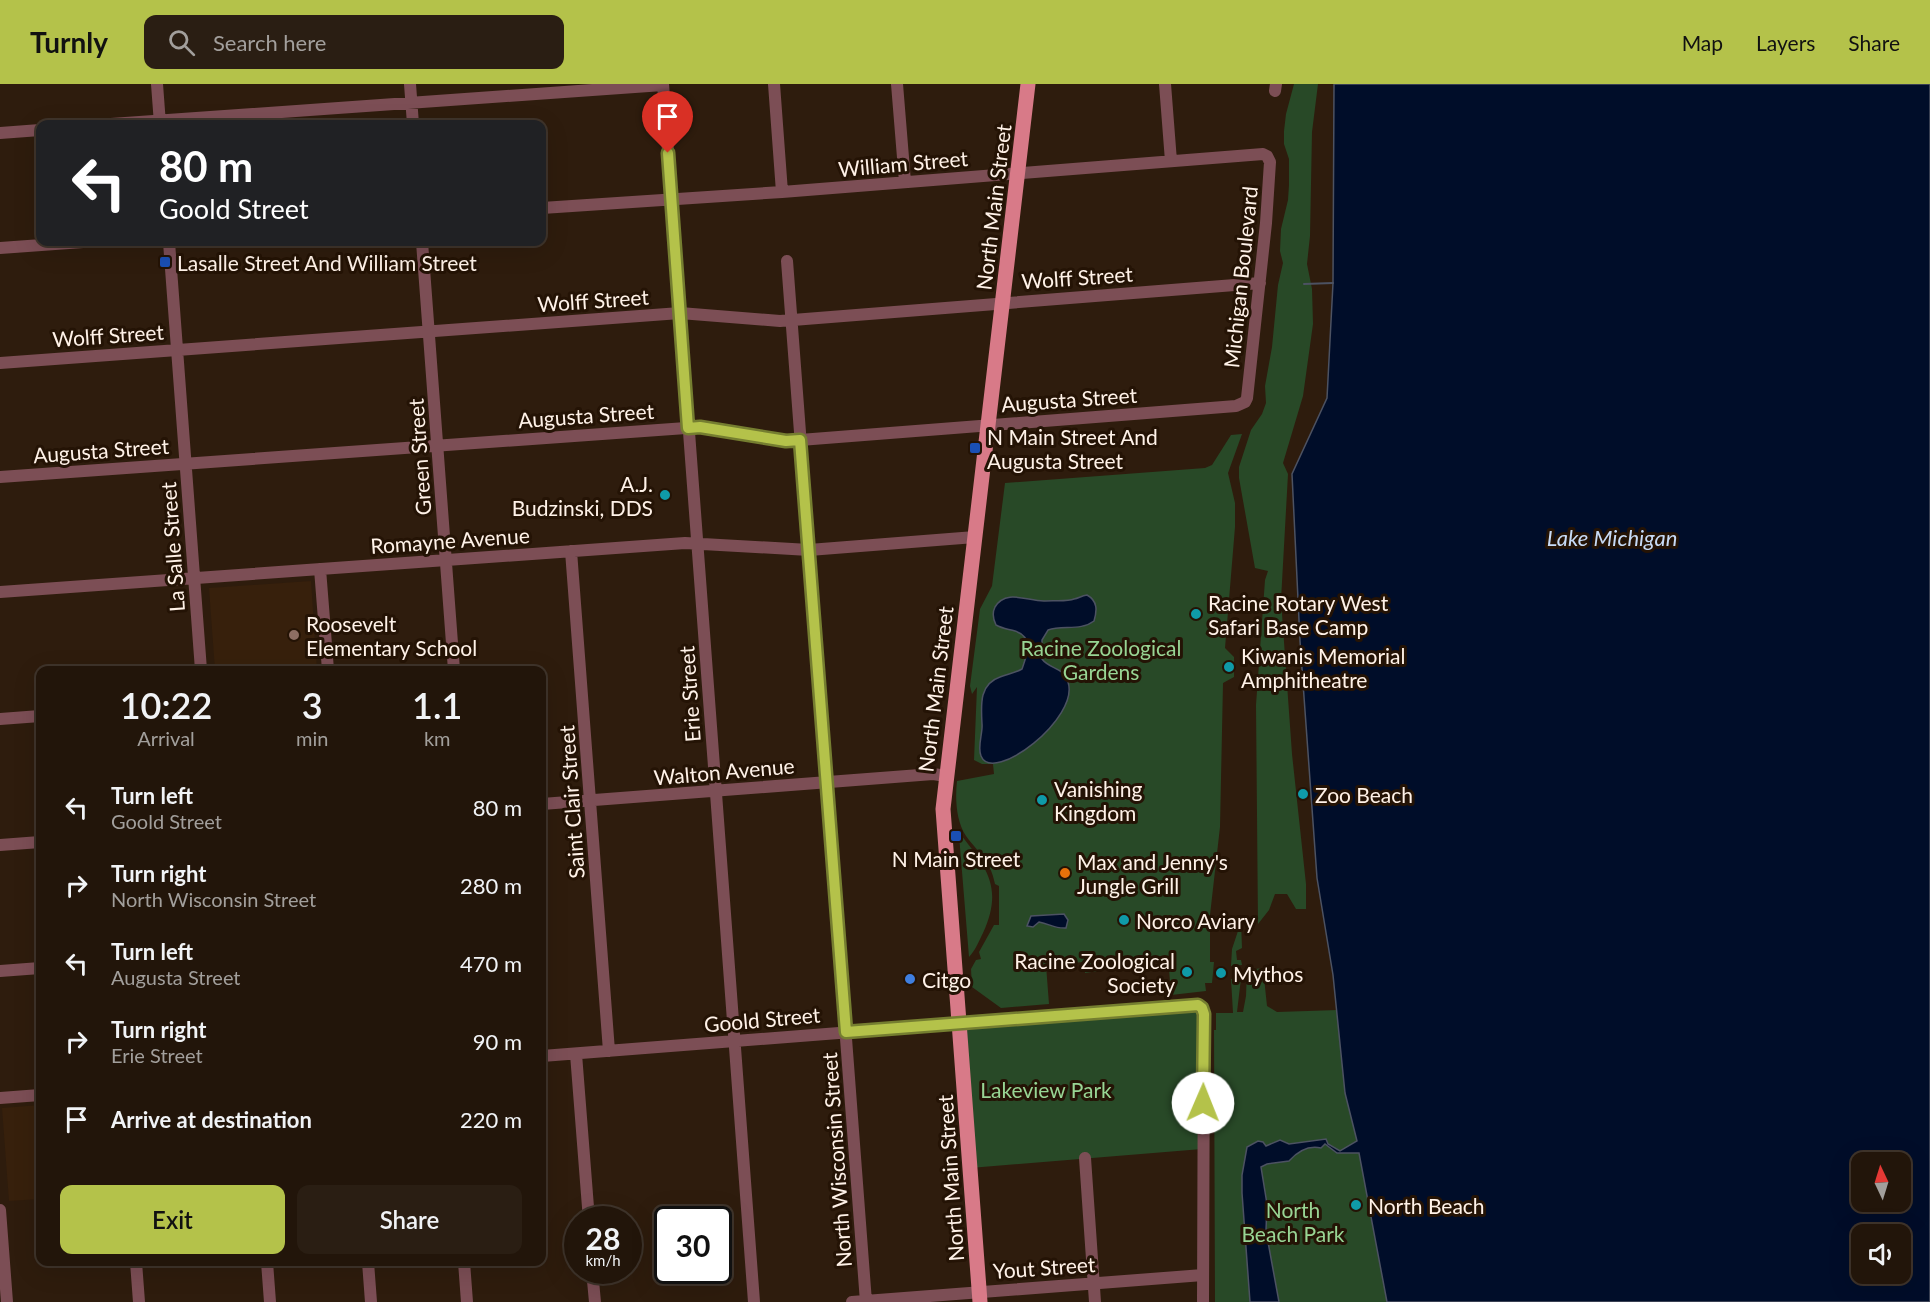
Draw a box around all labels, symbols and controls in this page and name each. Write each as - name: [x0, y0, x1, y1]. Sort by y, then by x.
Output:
- search box: [144, 15, 564, 69]
- text: Turnly: [30, 25, 108, 59]
- icon: search: [165, 26, 198, 59]
- text: Search here: [213, 29, 326, 56]
- text: Map: [1682, 30, 1723, 55]
- text: Layers: [1756, 30, 1815, 55]
- text: Share: [1848, 30, 1900, 55]
- pin: [642, 91, 693, 153]
- icon: arrive: [651, 100, 684, 133]
- street label: North Main Street: [970, 122, 1016, 291]
- text: 80 m: [159, 141, 253, 191]
- icon: left: [60, 144, 138, 222]
- street label: William Street: [837, 145, 969, 181]
- street label: Michigan Boulevard: [1218, 185, 1262, 369]
- text: Goold Street: [159, 192, 309, 225]
- place label: Lasalle Street And William Street: [177, 250, 477, 275]
- marker: Lasalle Street And William Street: [158, 255, 172, 269]
- street label: Wolff Street: [1020, 261, 1134, 293]
- street label: Wolff Street: [536, 284, 650, 316]
- street label: Wolff Street: [51, 319, 165, 351]
- street label: Augusta Street: [1000, 382, 1138, 416]
- street label: Green Street: [402, 397, 436, 516]
- street label: Augusta Street: [517, 398, 655, 432]
- place label: N Main Street And Augusta Street: [987, 424, 1158, 473]
- street label: Augusta Street: [32, 433, 170, 467]
- marker: N Main Street And Augusta Street: [968, 441, 982, 455]
- place label: A.J. Budzinski, DDS: [512, 471, 653, 520]
- street label: La Salle Street: [155, 481, 189, 613]
- marker: A.J. Budzinski, DDS: [658, 488, 672, 502]
- street label: Romayne Avenue: [369, 522, 531, 558]
- water label: Lake Michigan: [1547, 524, 1677, 551]
- place label: Racine Rotary West Safari Base Camp: [1208, 590, 1389, 639]
- street label: North Main Street: [912, 604, 958, 773]
- marker: Racine Rotary West Safari Base Camp: [1189, 607, 1203, 621]
- place label: Roosevelt Elementary School: [306, 611, 477, 660]
- marker: Roosevelt Elementary School: [287, 628, 301, 642]
- park label: Racine Zoological Gardens: [1021, 635, 1181, 684]
- place label: Kiwanis Memorial Amphitheatre: [1241, 643, 1406, 692]
- street label: Erie Street: [673, 645, 705, 743]
- marker: Kiwanis Memorial Amphitheatre: [1222, 660, 1236, 674]
- text: 10:22: [120, 683, 212, 727]
- text: 3: [302, 683, 323, 727]
- text: 1.1: [412, 683, 462, 727]
- street label: Saint Clair Street: [553, 724, 589, 879]
- text: Arrival: [137, 726, 195, 750]
- text: min: [296, 726, 328, 750]
- text: km: [424, 726, 451, 750]
- street label: Walton Avenue: [653, 752, 795, 790]
- place label: Vanishing Kingdom: [1054, 776, 1142, 825]
- text: Turn left: [111, 782, 193, 809]
- place label: Zoo Beach: [1315, 782, 1413, 807]
- marker: Zoo Beach: [1296, 787, 1310, 801]
- icon: left: [60, 791, 93, 824]
- marker: Vanishing Kingdom: [1035, 793, 1049, 807]
- text: 80 m: [473, 794, 522, 821]
- text: Goold Street: [111, 809, 222, 833]
- marker: N Main Street: [949, 829, 963, 843]
- place label: N Main Street: [892, 846, 1021, 871]
- place label: Max and Jenny's Jungle Grill: [1077, 849, 1228, 898]
- text: Turn right: [111, 860, 206, 887]
- marker: Max and Jenny's Jungle Grill: [1058, 866, 1072, 880]
- icon: right: [60, 869, 93, 902]
- text: 280 m: [460, 872, 522, 899]
- text: North Wisconsin Street: [111, 887, 316, 911]
- place label: Norco Aviary: [1136, 908, 1256, 933]
- marker: Norco Aviary: [1117, 913, 1131, 927]
- text: Turn left: [111, 938, 193, 965]
- icon: left: [60, 947, 93, 980]
- place label: Racine Zoological Society: [1014, 948, 1175, 997]
- text: 470 m: [460, 950, 522, 977]
- place label: Mythos: [1233, 961, 1303, 986]
- text: Augusta Street: [111, 965, 241, 989]
- marker: Racine Zoological Society: [1180, 965, 1194, 979]
- marker: Mythos: [1214, 966, 1228, 980]
- place label: Citgo: [922, 967, 971, 992]
- marker: Citgo: [903, 972, 917, 986]
- street label: Goold Street: [703, 1001, 822, 1037]
- text: Turn right: [111, 1016, 206, 1043]
- icon: right: [60, 1025, 93, 1058]
- text: 90 m: [473, 1028, 522, 1055]
- text: Erie Street: [111, 1043, 203, 1067]
- street label: North Wisconsin Street: [816, 1051, 856, 1268]
- position arrow: [1171, 1071, 1235, 1135]
- park label: Lakeview Park: [980, 1077, 1112, 1102]
- street label: North Main Street: [932, 1093, 968, 1262]
- icon: arrive: [60, 1103, 93, 1136]
- text: Arrive at destination: [111, 1106, 312, 1133]
- text: 220 m: [460, 1106, 522, 1133]
- north arrow: [1851, 1152, 1911, 1212]
- map controls: [1851, 1152, 1911, 1284]
- button: Exit: [60, 1185, 285, 1254]
- button: Share: [297, 1185, 522, 1254]
- place label: North Beach: [1368, 1193, 1485, 1218]
- park label: North Beach Park: [1241, 1197, 1345, 1246]
- marker: North Beach: [1349, 1198, 1363, 1212]
- speed limit sign: 30: [654, 1206, 732, 1284]
- text: 28: [586, 1220, 620, 1256]
- button: sound: [1851, 1224, 1911, 1284]
- text: km/h: [585, 1251, 621, 1269]
- street label: Yout Street: [992, 1251, 1097, 1283]

